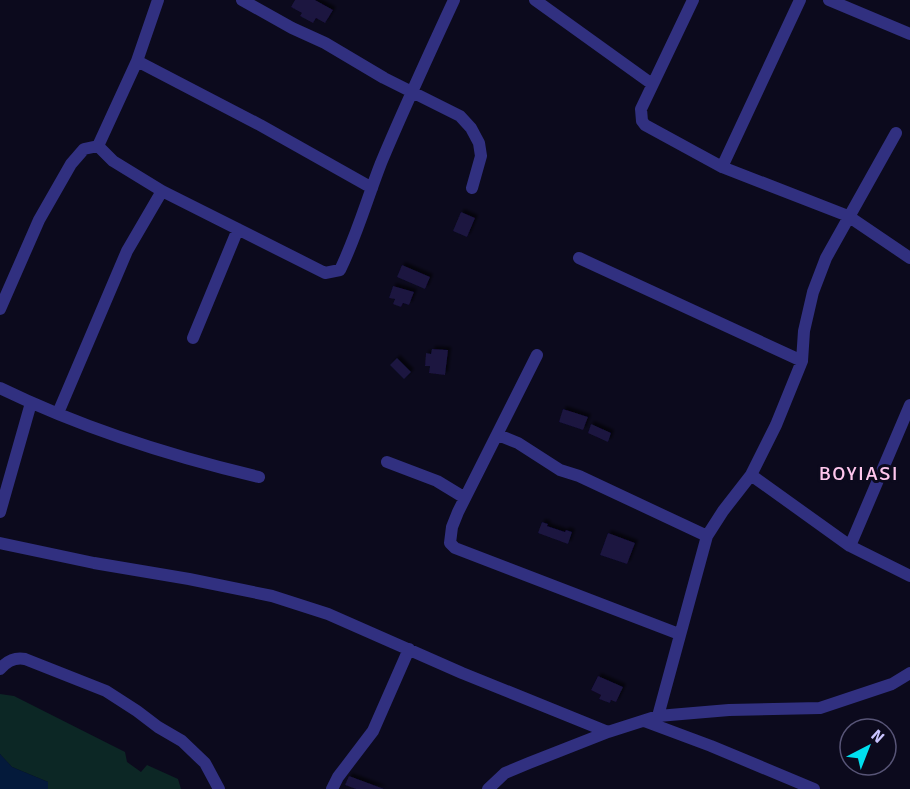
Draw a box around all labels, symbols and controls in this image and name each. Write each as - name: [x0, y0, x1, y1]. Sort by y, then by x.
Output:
- district label: BOYIASI: [819, 461, 899, 486]
- north arrow: [838, 717, 898, 777]
- text: N: [867, 725, 888, 748]

